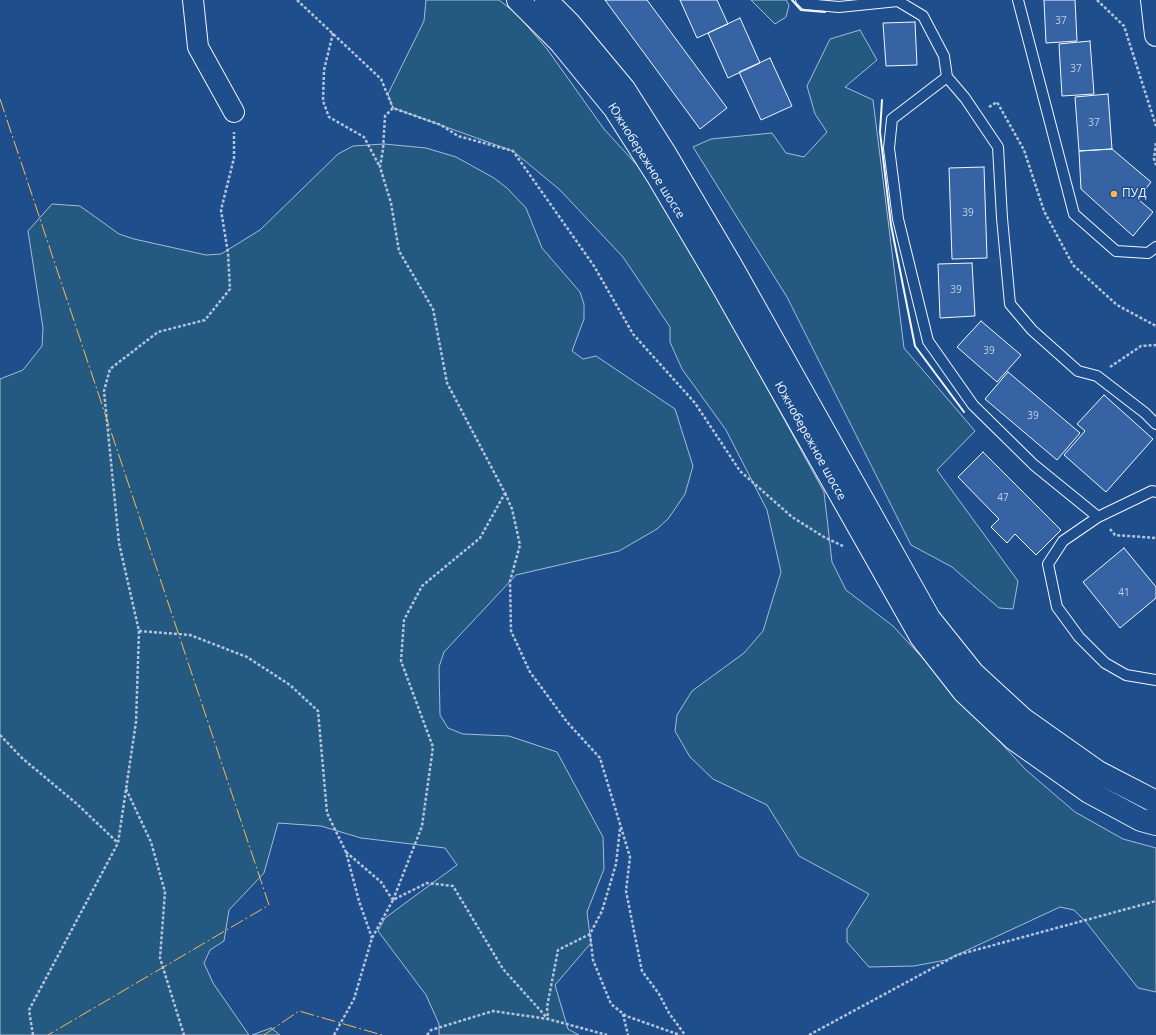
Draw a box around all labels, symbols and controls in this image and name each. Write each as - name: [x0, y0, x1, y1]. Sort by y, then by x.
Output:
- house number: 37: [1055, 15, 1067, 27]
- house number: 37: [1070, 63, 1082, 75]
- street label: Южнобережное шоссе: [604, 100, 688, 222]
- house number: 37: [1088, 117, 1100, 129]
- place label: ПУД: [1122, 187, 1146, 201]
- marker: ПУД: [1109, 189, 1119, 199]
- house number: 39: [962, 207, 974, 219]
- house number: 39: [950, 284, 962, 296]
- house number: 39: [983, 345, 995, 357]
- street label: Южнобережное шоссе: [771, 379, 849, 503]
- house number: 39: [1027, 410, 1039, 422]
- house number: 47: [997, 492, 1009, 504]
- house number: 41: [1118, 587, 1130, 599]

